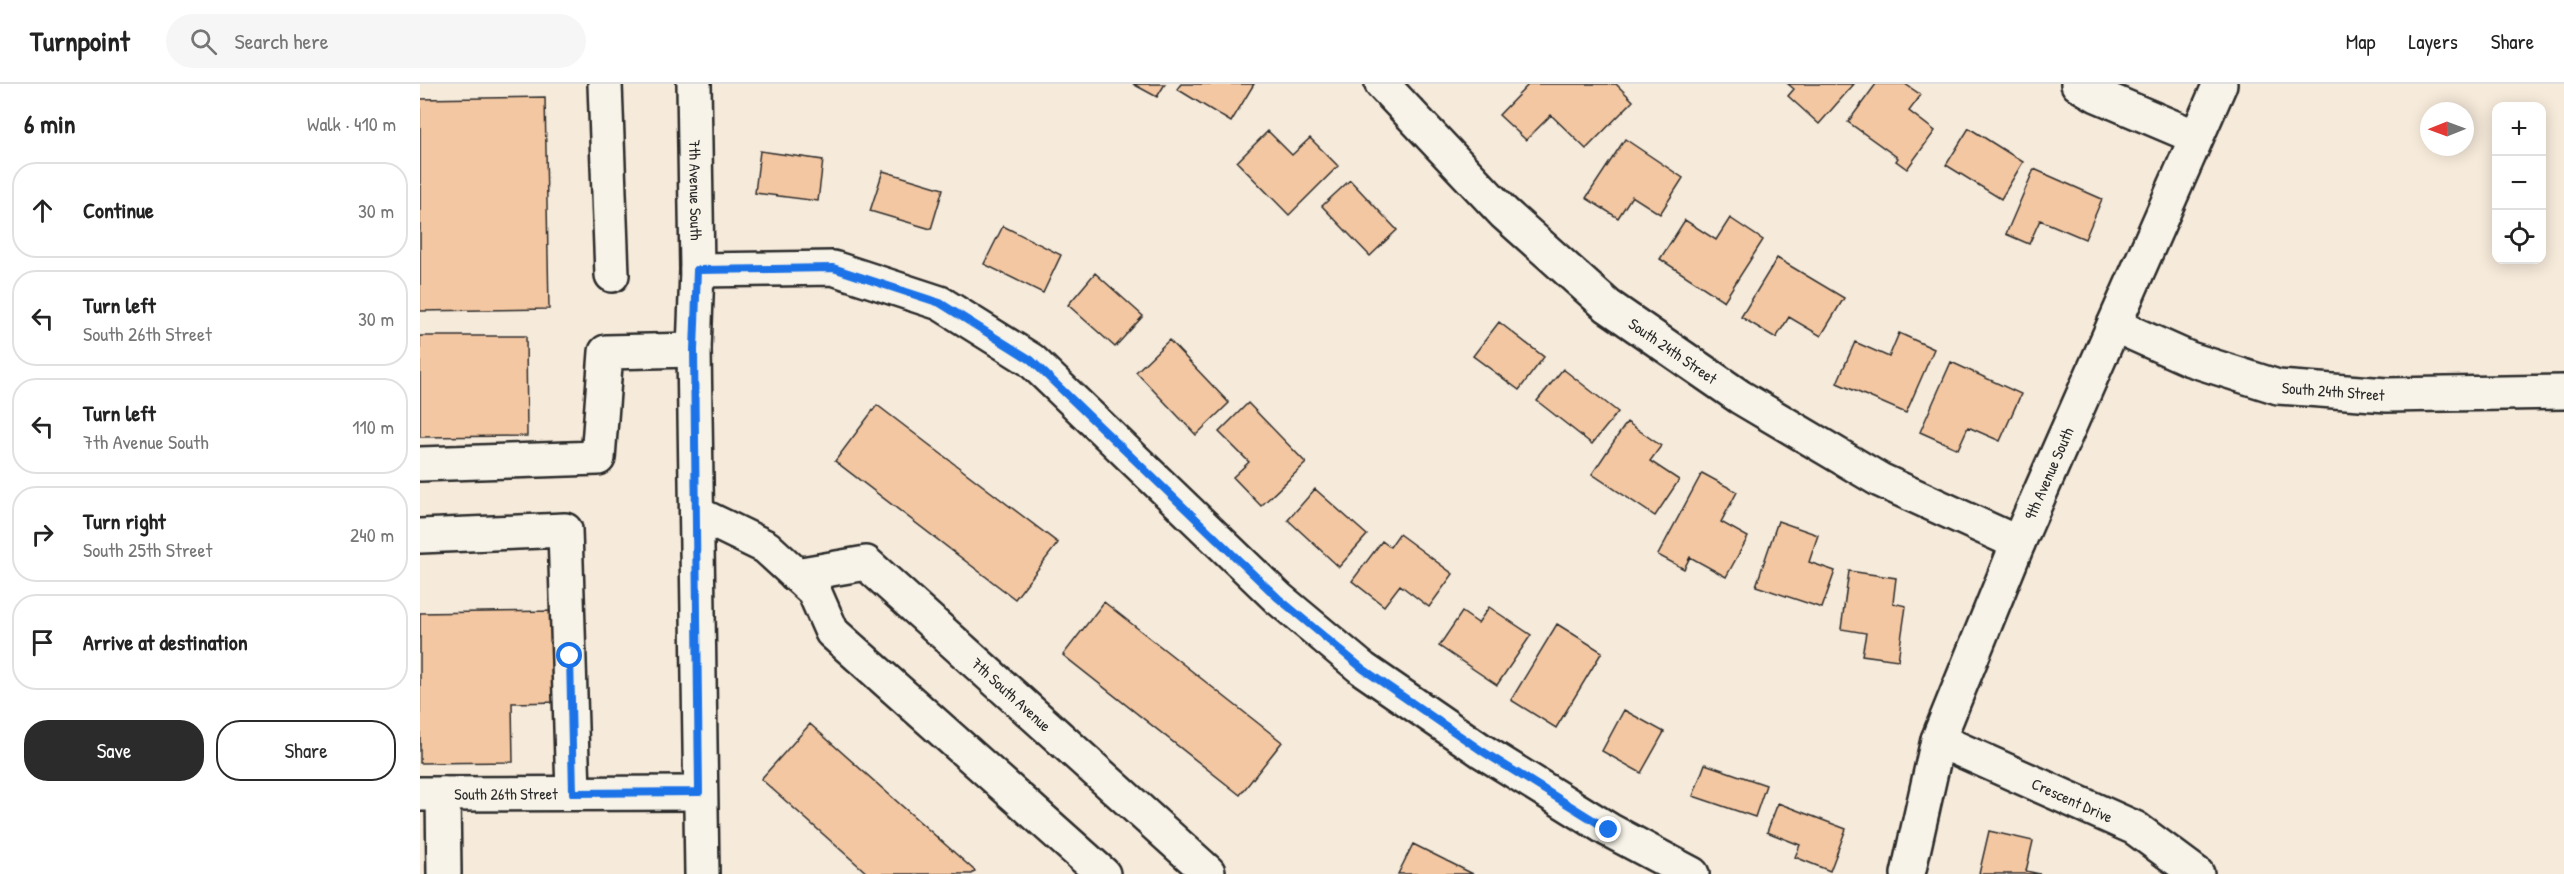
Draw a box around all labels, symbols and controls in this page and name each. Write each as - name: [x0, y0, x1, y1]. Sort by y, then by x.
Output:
- search box: [166, 14, 586, 68]
- text: Turnpoint: [30, 22, 130, 60]
- icon: search: [187, 25, 220, 58]
- text: Search here: [235, 26, 329, 56]
- text: Map: [2346, 27, 2375, 56]
- text: Layers: [2408, 27, 2458, 56]
- text: Share: [2491, 27, 2534, 56]
- north arrow: [2420, 102, 2474, 156]
- map controls: [2492, 102, 2546, 264]
- button: +: [2492, 102, 2546, 156]
- text: 6 min: [24, 106, 76, 141]
- text: Walk · 410 m: [307, 110, 396, 137]
- street label: 7th Avenue South: [684, 140, 708, 241]
- button: −: [2492, 156, 2546, 210]
- icon: ahead: [26, 194, 59, 227]
- text: Continue: [83, 195, 154, 225]
- text: 30 m: [358, 197, 394, 224]
- button: locate: [2492, 210, 2546, 264]
- text: Turn left: [83, 290, 156, 320]
- icon: left: [26, 302, 59, 335]
- text: 30 m: [358, 305, 394, 332]
- street label: South 24th Street: [1624, 313, 1722, 389]
- text: South 26th Street: [83, 320, 212, 347]
- street label: South 24th Street: [2281, 376, 2386, 406]
- text: Turn left: [83, 398, 156, 428]
- icon: left: [26, 410, 59, 443]
- text: 110 m: [352, 413, 394, 440]
- street label: 9th Avenue South: [2019, 424, 2079, 523]
- text: 7th Avenue South: [83, 428, 209, 455]
- text: Turn right: [83, 506, 166, 536]
- icon: right: [26, 518, 59, 551]
- text: 240 m: [350, 521, 394, 548]
- text: South 25th Street: [83, 536, 212, 563]
- icon: arrive: [26, 626, 59, 659]
- text: Arrive at destination: [83, 627, 248, 657]
- route start: [556, 642, 582, 668]
- street label: 7th South Avenue: [967, 652, 1057, 737]
- button: Save: [24, 720, 204, 781]
- button: Share: [216, 720, 396, 781]
- street label: Crescent Drive: [2028, 772, 2117, 828]
- street label: South 26th Street: [454, 783, 558, 805]
- route end: [1595, 816, 1621, 842]

